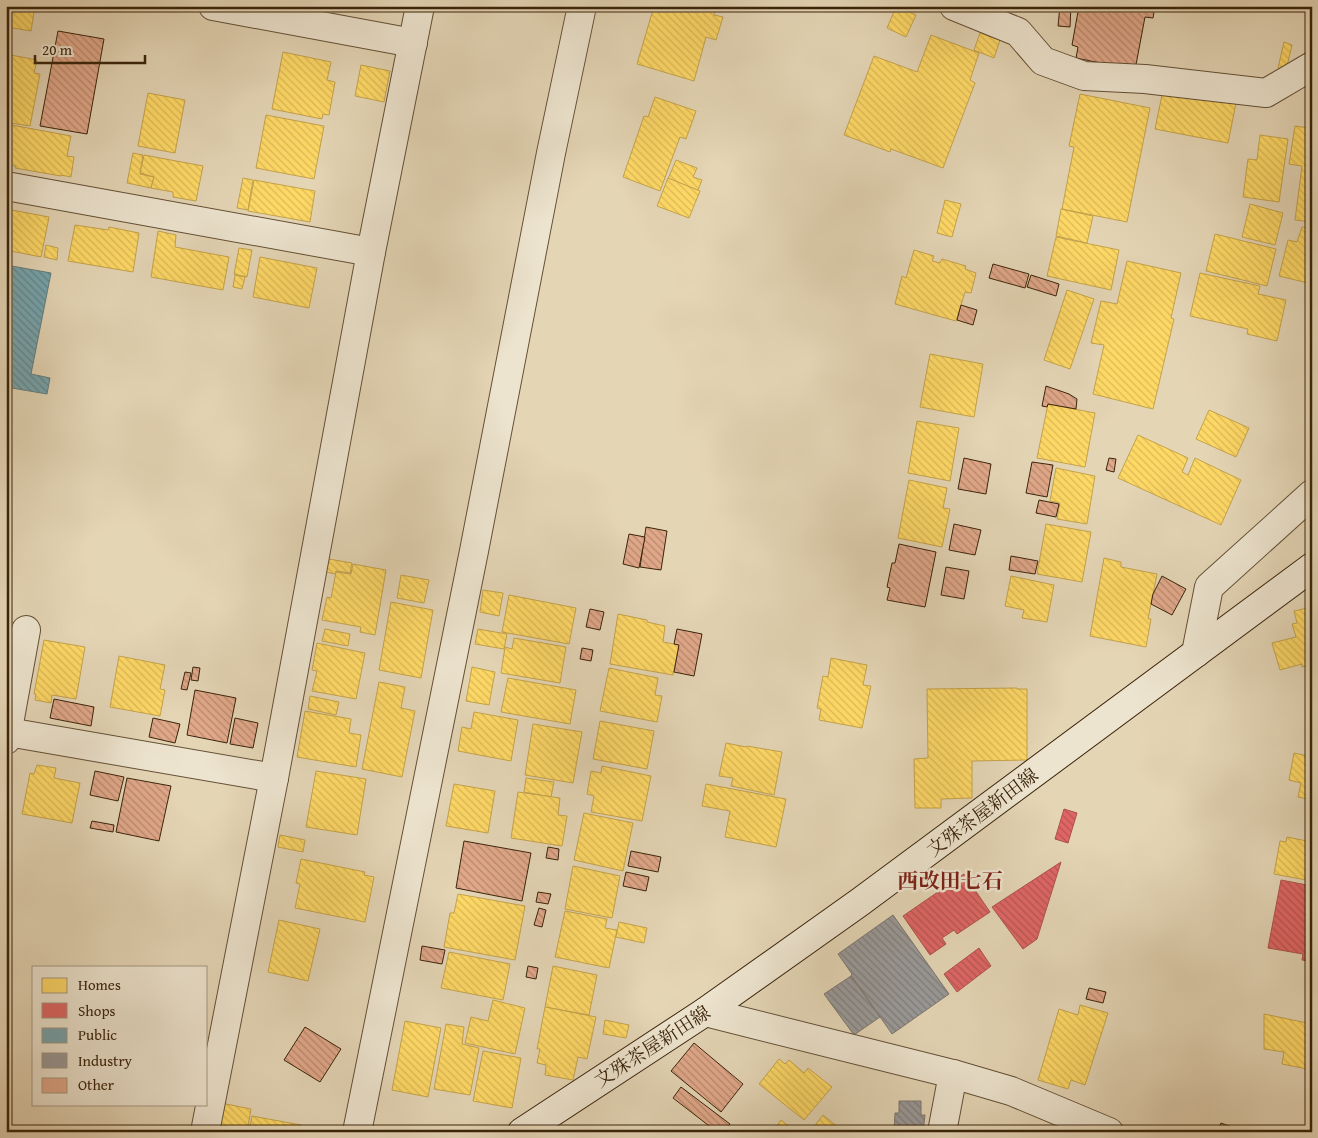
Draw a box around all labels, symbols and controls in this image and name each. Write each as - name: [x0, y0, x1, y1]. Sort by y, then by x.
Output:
- scale bar: [35, 32, 145, 64]
- text: 20 m: [42, 39, 73, 60]
- street label: 文殊茶屋新田線: [920, 761, 1044, 863]
- district label: 西改田七石: [898, 865, 1003, 896]
- legend: [32, 966, 208, 1106]
- text: Homes: [78, 974, 121, 995]
- street label: 文殊茶屋新田線: [589, 998, 715, 1094]
- text: Shops: [78, 1000, 115, 1021]
- text: Public: [78, 1024, 117, 1045]
- text: Industry: [78, 1050, 133, 1071]
- text: Other: [78, 1074, 114, 1095]

